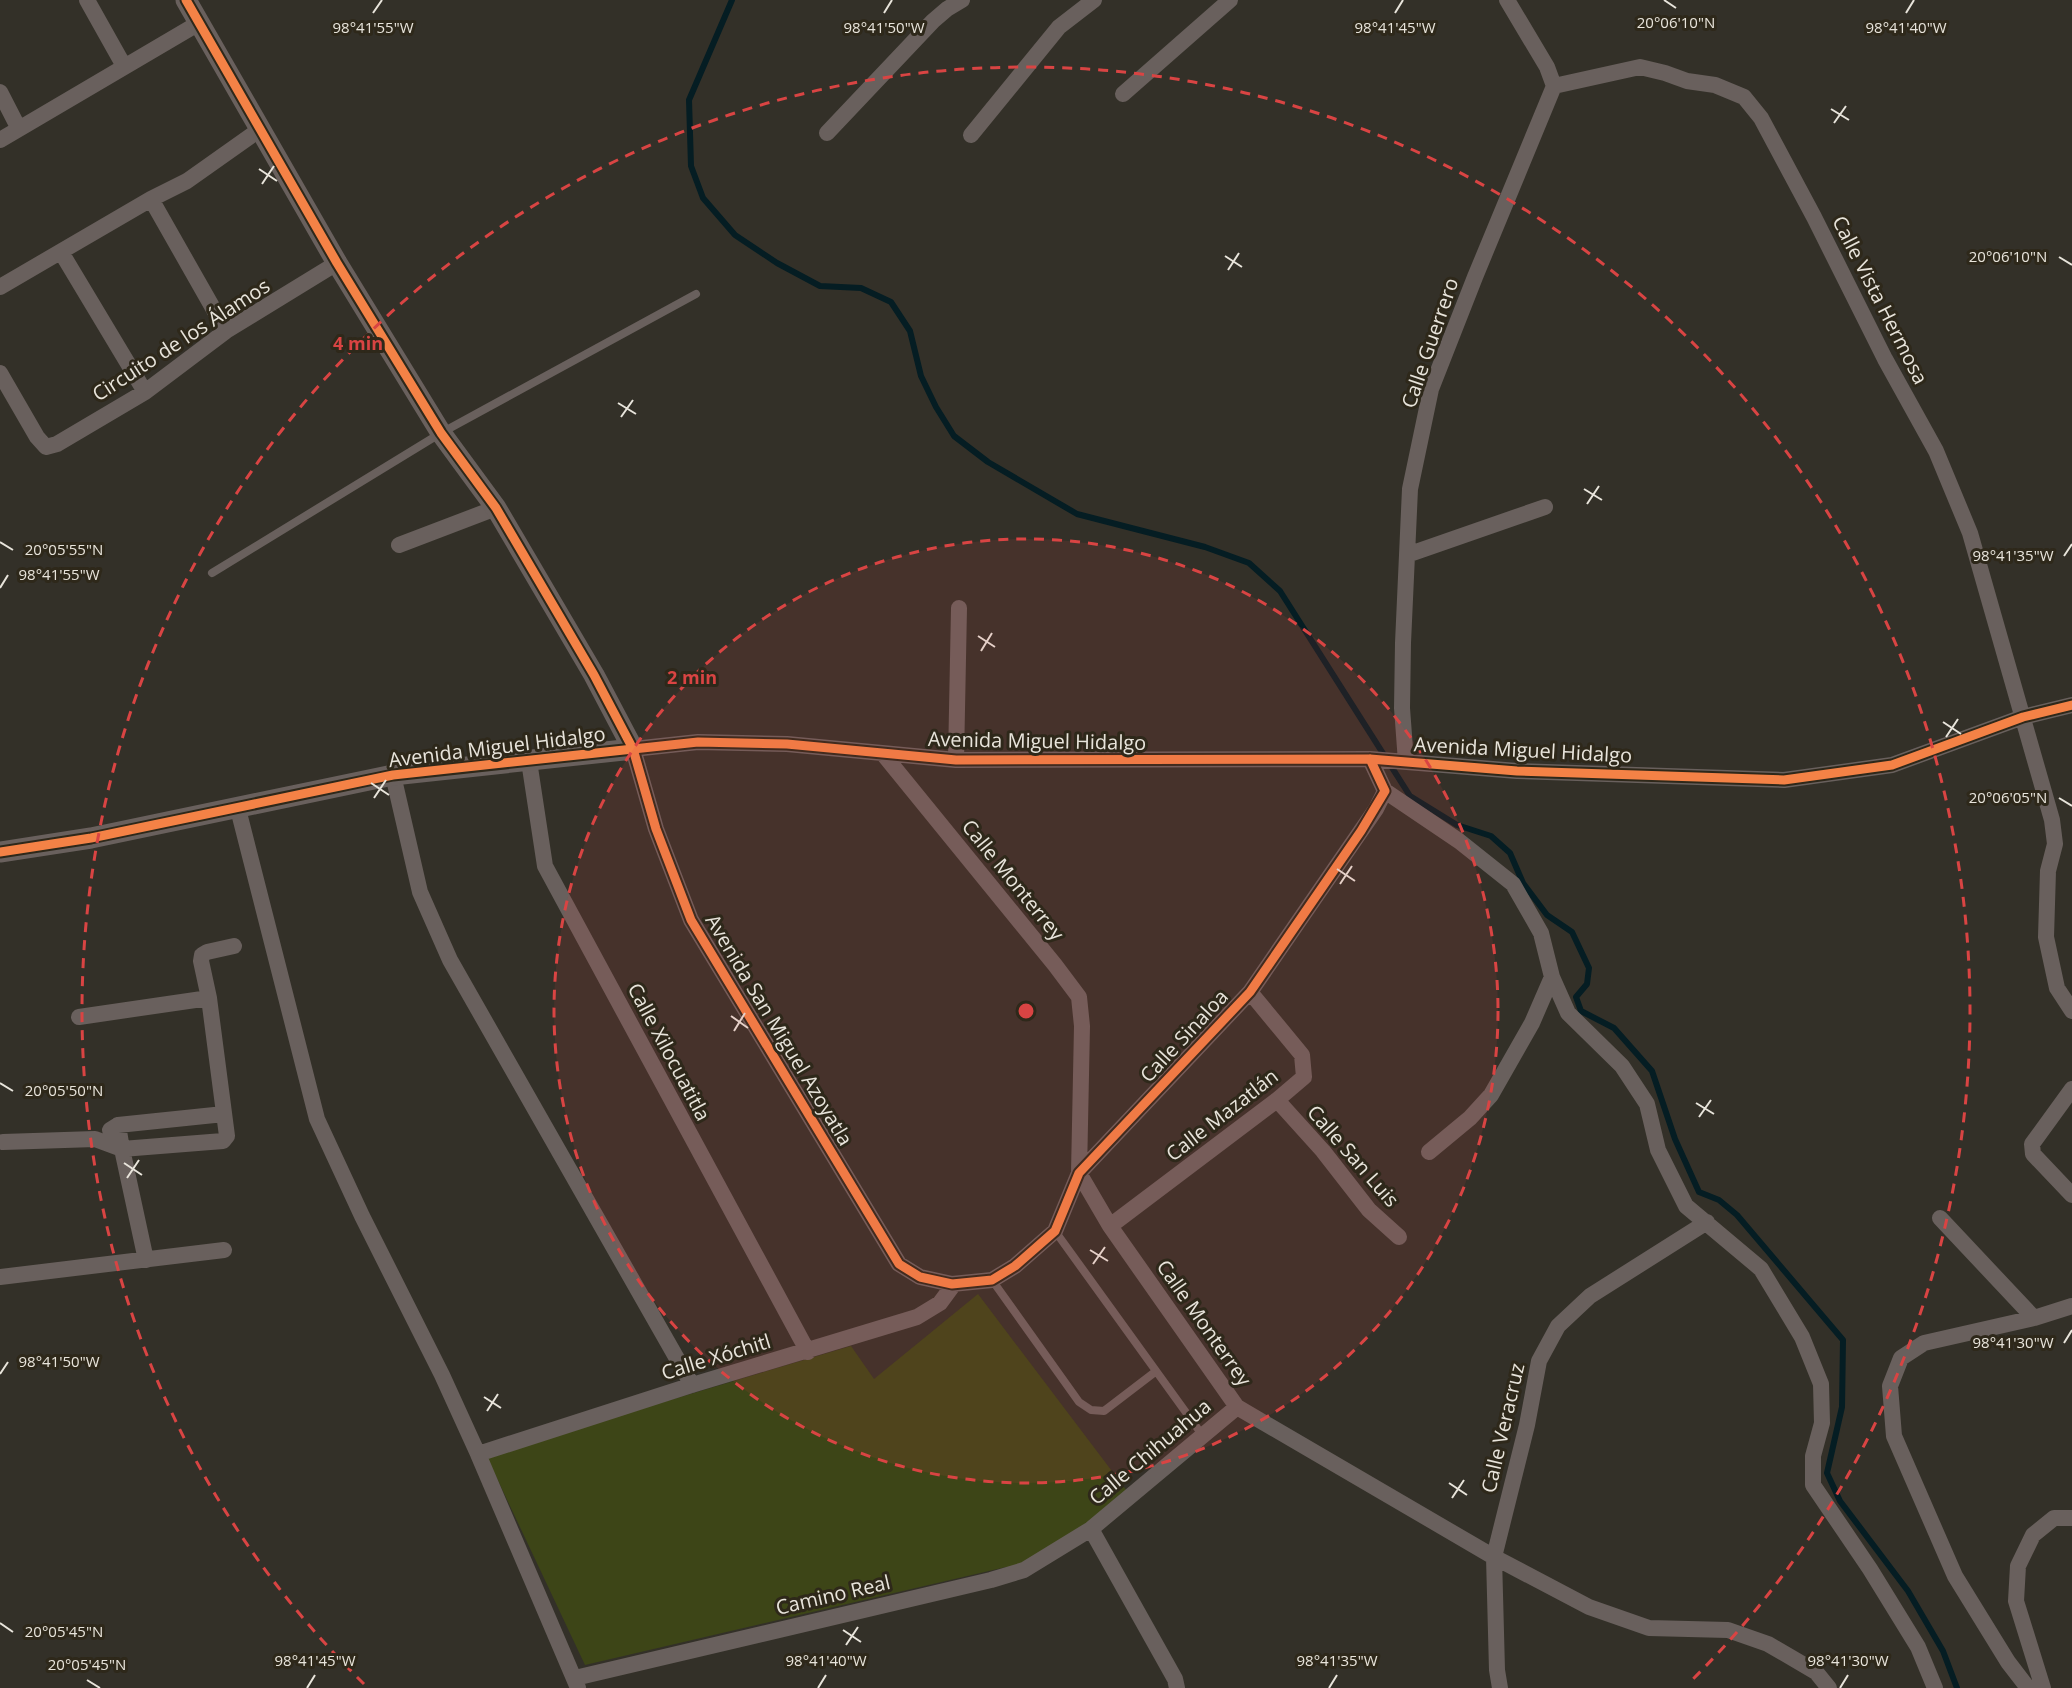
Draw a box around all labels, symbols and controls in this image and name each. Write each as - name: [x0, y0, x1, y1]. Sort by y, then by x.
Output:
- text: 20°06'10"N: [1637, 12, 1715, 32]
- text: 98°41'55"W: [333, 17, 414, 37]
- text: 98°41'50"W: [844, 17, 925, 37]
- text: 98°41'45"W: [1355, 17, 1436, 37]
- text: 98°41'40"W: [1866, 17, 1947, 37]
- street label: Calle Vista Hermosa: [1826, 211, 1935, 389]
- text: 20°06'10"N: [1969, 246, 2047, 266]
- street label: Circuito de los Álamos: [87, 272, 275, 407]
- street label: Calle Guerrero: [1395, 274, 1464, 412]
- text: 4 min: [333, 331, 383, 355]
- text: 20°05'55"N: [25, 539, 103, 559]
- text: 98°41'35"W: [1973, 545, 2054, 565]
- text: 98°41'55"W: [19, 564, 100, 584]
- text: 2 min: [667, 665, 717, 689]
- street label: Avenida Miguel Hidalgo: [387, 720, 607, 773]
- street label: Avenida Miguel Hidalgo: [928, 725, 1146, 756]
- street label: Avenida Miguel Hidalgo: [1413, 730, 1633, 769]
- text: 20°06'05"N: [1969, 787, 2047, 807]
- street label: Calle Monterrey: [956, 813, 1071, 947]
- street label: Avenida San Miguel Azoyatla: [700, 909, 859, 1150]
- street label: Calle Xilocuatitla: [622, 978, 717, 1125]
- street label: Calle Sinaloa: [1134, 983, 1234, 1088]
- centre of rings: [1016, 1001, 1036, 1021]
- street label: Calle Mazatlán: [1160, 1062, 1283, 1167]
- text: 20°05'50"N: [25, 1080, 103, 1100]
- street label: Calle San Luis: [1302, 1099, 1405, 1212]
- street label: Calle Monterrey: [1151, 1254, 1259, 1392]
- street label: Calle Xóchitl: [658, 1327, 774, 1386]
- text: 98°41'30"W: [1973, 1332, 2054, 1352]
- text: 98°41'50"W: [19, 1351, 100, 1371]
- street label: Calle Veracruz: [1475, 1361, 1531, 1495]
- street label: Calle Chihuahua: [1083, 1393, 1216, 1511]
- street label: Camino Real: [773, 1568, 893, 1621]
- text: 20°05'45"N: [25, 1621, 103, 1641]
- text: 98°41'45"W: [275, 1650, 356, 1670]
- text: 98°41'40"W: [786, 1650, 867, 1670]
- text: 98°41'35"W: [1297, 1650, 1378, 1670]
- text: 98°41'30"W: [1808, 1650, 1889, 1670]
- text: 20°05'45"N: [48, 1654, 126, 1674]

